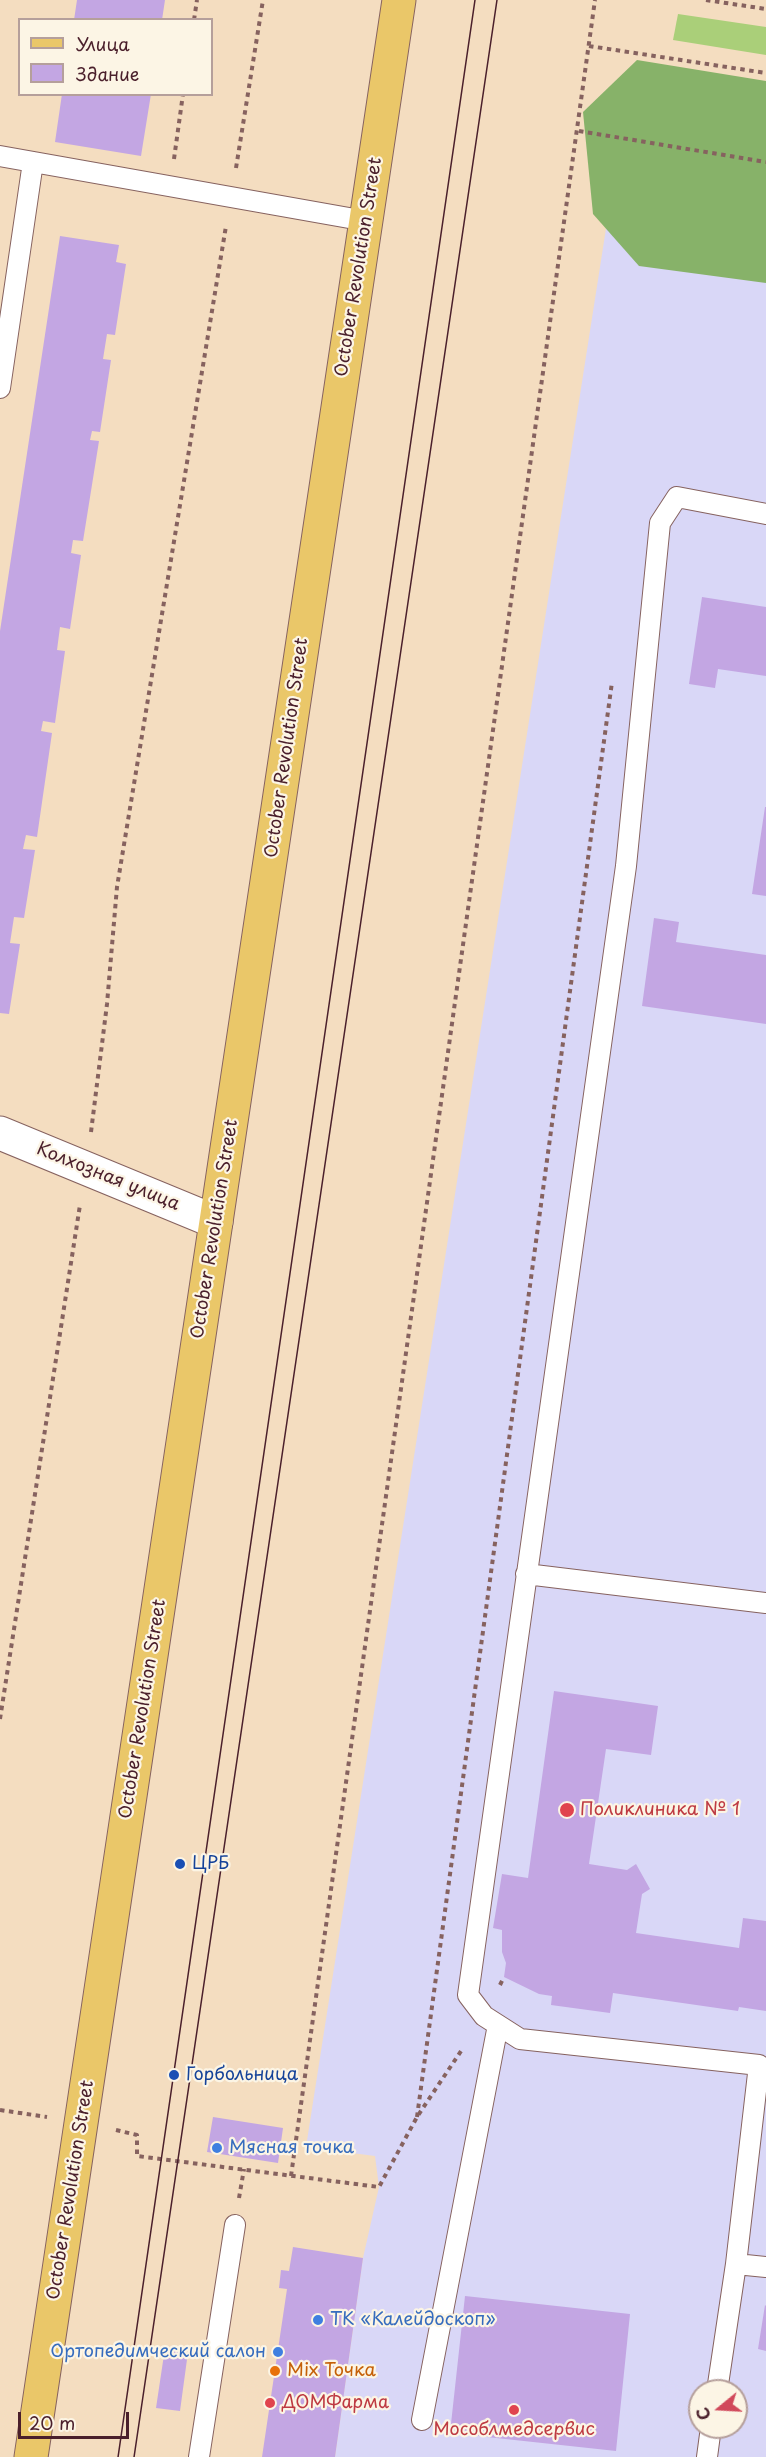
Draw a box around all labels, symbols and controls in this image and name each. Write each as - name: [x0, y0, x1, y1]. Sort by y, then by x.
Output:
- legend: [18, 18, 213, 96]
- text: Улица: [76, 30, 130, 57]
- text: Здание: [76, 60, 139, 87]
- street label: October Revolution Street: [331, 156, 387, 378]
- street label: October Revolution Street: [261, 637, 313, 859]
- street label: October Revolution Street: [187, 1118, 243, 1340]
- street label: Колхозная улица: [33, 1138, 183, 1216]
- street label: October Revolution Street: [115, 1598, 171, 1820]
- place label: Поликлиника № 1: [580, 1799, 740, 1821]
- marker: Поликлиника № 1: [558, 1801, 576, 1819]
- place label: ЦРБ: [192, 1853, 229, 1875]
- marker: ЦРБ: [173, 1857, 187, 1871]
- place label: Горбольница: [186, 2064, 298, 2086]
- marker: Горбольница: [167, 2068, 181, 2082]
- street label: October Revolution Street: [43, 2079, 99, 2301]
- place label: Мясная точка: [229, 2137, 354, 2159]
- marker: Мясная точка: [210, 2141, 224, 2155]
- place label: ТК «Калейдоскоп»: [330, 2309, 496, 2331]
- marker: ТК «Калейдоскоп»: [311, 2313, 325, 2327]
- place label: Ортопедимческий салон: [50, 2341, 266, 2363]
- marker: Ортопедимческий салон: [271, 2345, 285, 2359]
- place label: Mix Точка: [287, 2360, 376, 2382]
- marker: Mix Точка: [268, 2364, 282, 2378]
- north arrow: [688, 2379, 748, 2439]
- place label: ДОМФарма: [282, 2392, 389, 2414]
- marker: ДОМФарма: [263, 2396, 277, 2410]
- scale bar: [21, 2400, 132, 2438]
- marker: Мособлмедсервис: [507, 2403, 521, 2417]
- text: С: [690, 2405, 716, 2423]
- text: 20 m: [29, 2409, 75, 2436]
- place label: Мособлмедсервис: [433, 2419, 595, 2441]

